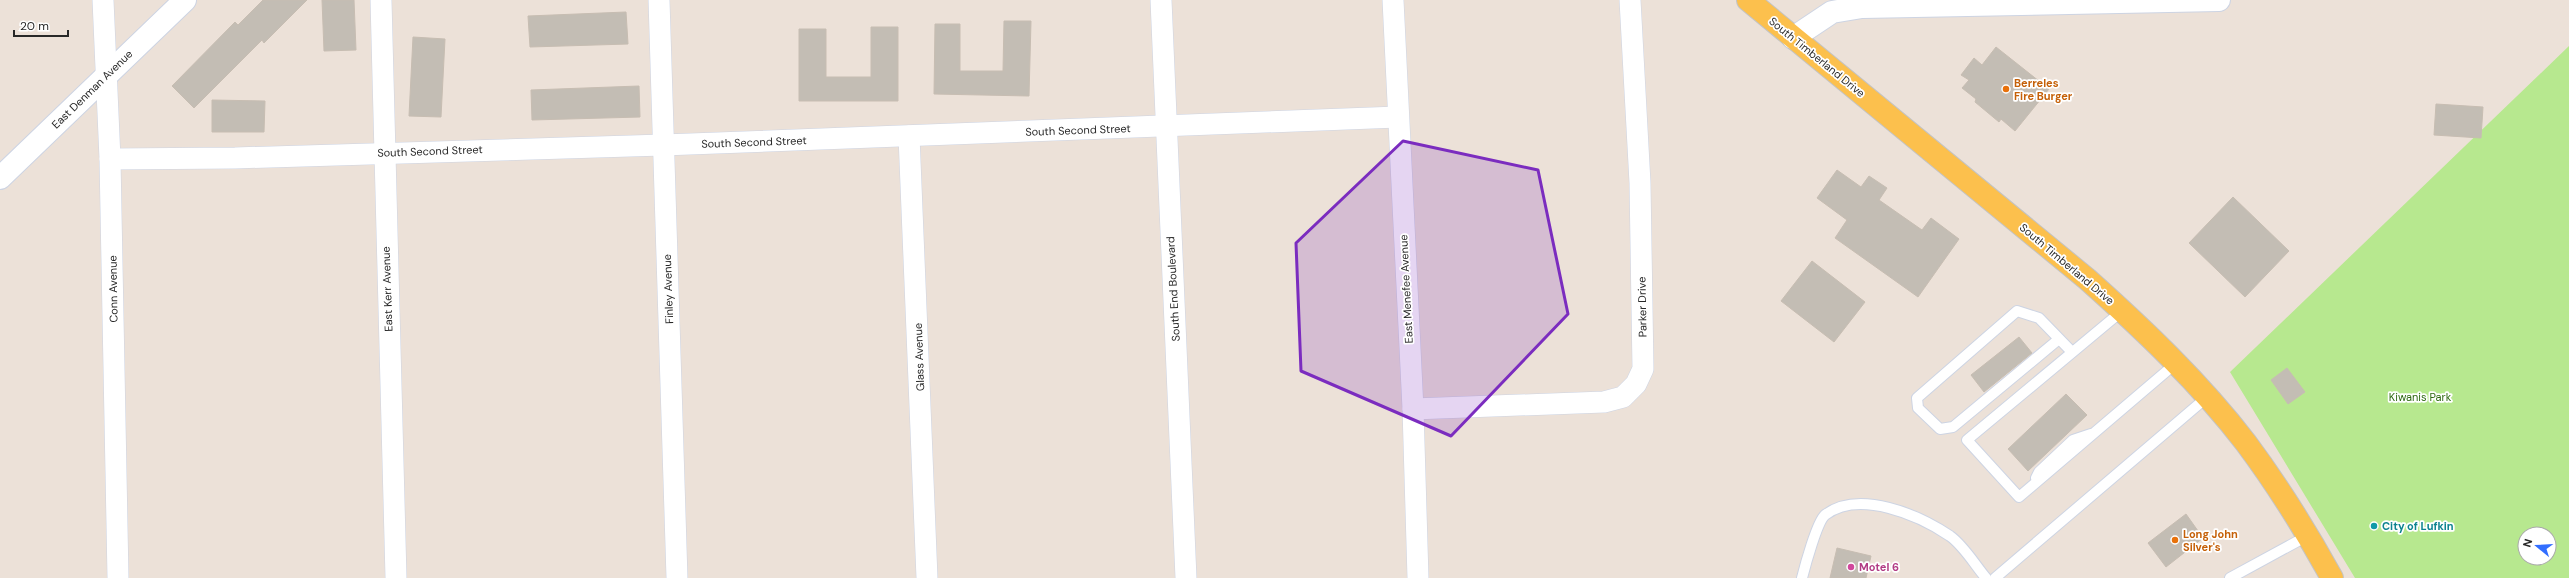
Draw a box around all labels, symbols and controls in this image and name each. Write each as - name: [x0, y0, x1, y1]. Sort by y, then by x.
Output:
- scale bar: [14, 12, 68, 38]
- street label: South Timberland Drive: [1766, 14, 1868, 100]
- text: 20 m: [20, 18, 49, 34]
- street label: East Denman Avenue: [49, 47, 135, 131]
- place label: Berreles Fire Burger: [2014, 76, 2073, 103]
- marker: Berreles Fire Burger: [2001, 84, 2011, 94]
- street label: South Second Street: [1025, 121, 1131, 139]
- street label: South Second Street: [701, 133, 807, 151]
- street label: South Second Street: [377, 142, 483, 160]
- street label: South Timberland Drive: [2017, 220, 2117, 308]
- street label: East Menefee Avenue: [1396, 234, 1416, 344]
- street label: South End Boulevard: [1163, 236, 1183, 342]
- street label: East Kerr Avenue: [379, 246, 395, 332]
- street label: Finley Avenue: [660, 254, 676, 324]
- street label: Conn Avenue: [105, 255, 121, 323]
- street label: Parker Drive: [1634, 277, 1650, 337]
- street label: Glass Avenue: [911, 323, 927, 391]
- park label: Kiwanis Park: [2389, 390, 2452, 404]
- place label: City of Lufkin: [2382, 519, 2454, 533]
- marker: City of Lufkin: [2369, 521, 2379, 531]
- north arrow: [2517, 526, 2557, 566]
- place label: Long John Silver's: [2183, 527, 2238, 554]
- marker: Long John Silver's: [2170, 535, 2180, 545]
- text: N: [2520, 537, 2535, 549]
- place label: Motel 6: [1859, 560, 1899, 574]
- marker: Motel 6: [1846, 562, 1856, 572]

